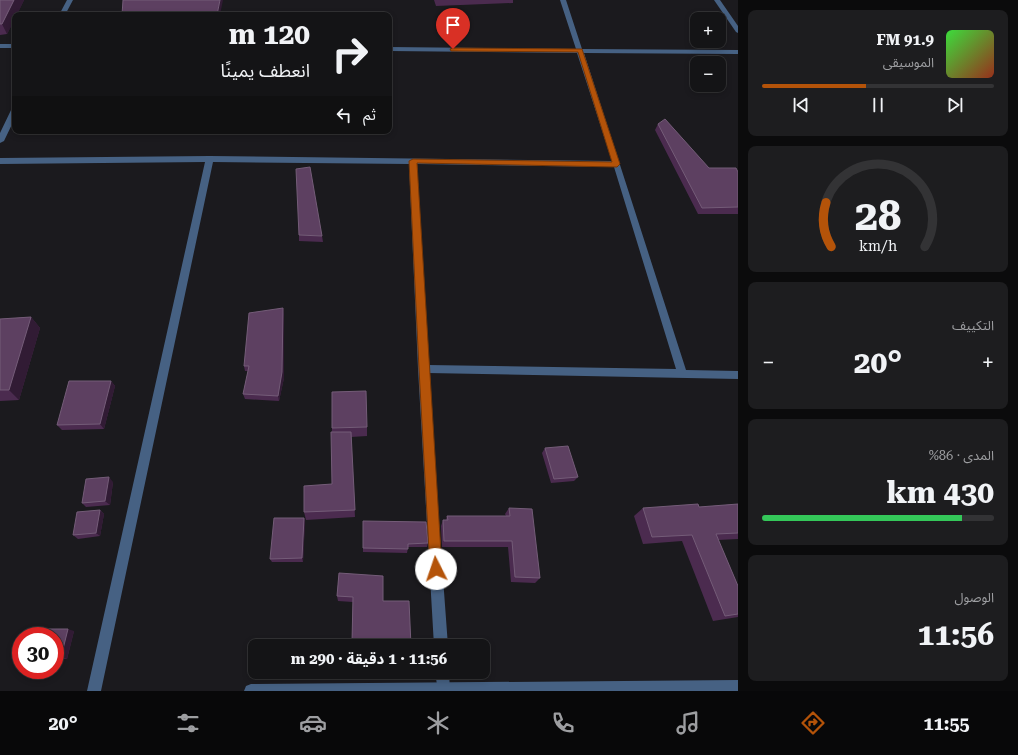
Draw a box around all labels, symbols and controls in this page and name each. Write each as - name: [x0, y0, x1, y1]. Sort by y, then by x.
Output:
- pin: [436, 8, 470, 49]
- map controls: [690, 12, 726, 92]
- button: +: [690, 12, 726, 48]
- icon: arrive: [442, 14, 464, 36]
- text: 120 m: [229, 18, 310, 51]
- icon: right: [324, 28, 376, 80]
- text: 91.9 FM: [877, 31, 934, 49]
- text: الموسيقى: [883, 55, 934, 70]
- button: −: [690, 56, 726, 92]
- text: انعطف يمينًا: [220, 60, 310, 81]
- icon: previous: [790, 94, 812, 116]
- icon: pause: [867, 94, 889, 116]
- icon: next: [944, 94, 966, 116]
- icon: left: [333, 104, 355, 126]
- text: ثم: [363, 106, 376, 124]
- text: 28: [855, 191, 901, 240]
- text: km/h: [859, 238, 897, 254]
- text: التكييف: [952, 318, 994, 333]
- text: 20°: [854, 345, 902, 380]
- text: −: [762, 350, 774, 375]
- text: +: [982, 350, 994, 375]
- text: المدى · 86%: [929, 448, 994, 463]
- text: 430 km: [886, 475, 994, 510]
- position arrow: [415, 548, 457, 590]
- text: الوصول: [954, 590, 994, 605]
- text: 11:56: [917, 617, 994, 652]
- speed limit sign: 30: [12, 627, 64, 679]
- text: 11:56 · 1 دقيقة · 290 m: [291, 650, 447, 668]
- icon: filters: [174, 709, 202, 737]
- icon: car: [299, 709, 327, 737]
- icon: climate: [424, 709, 452, 737]
- icon: phone: [549, 709, 577, 737]
- icon: music: [674, 709, 702, 737]
- icon: directions: [799, 709, 827, 737]
- text: 20°: [48, 713, 78, 734]
- text: 11:55: [924, 713, 970, 734]

